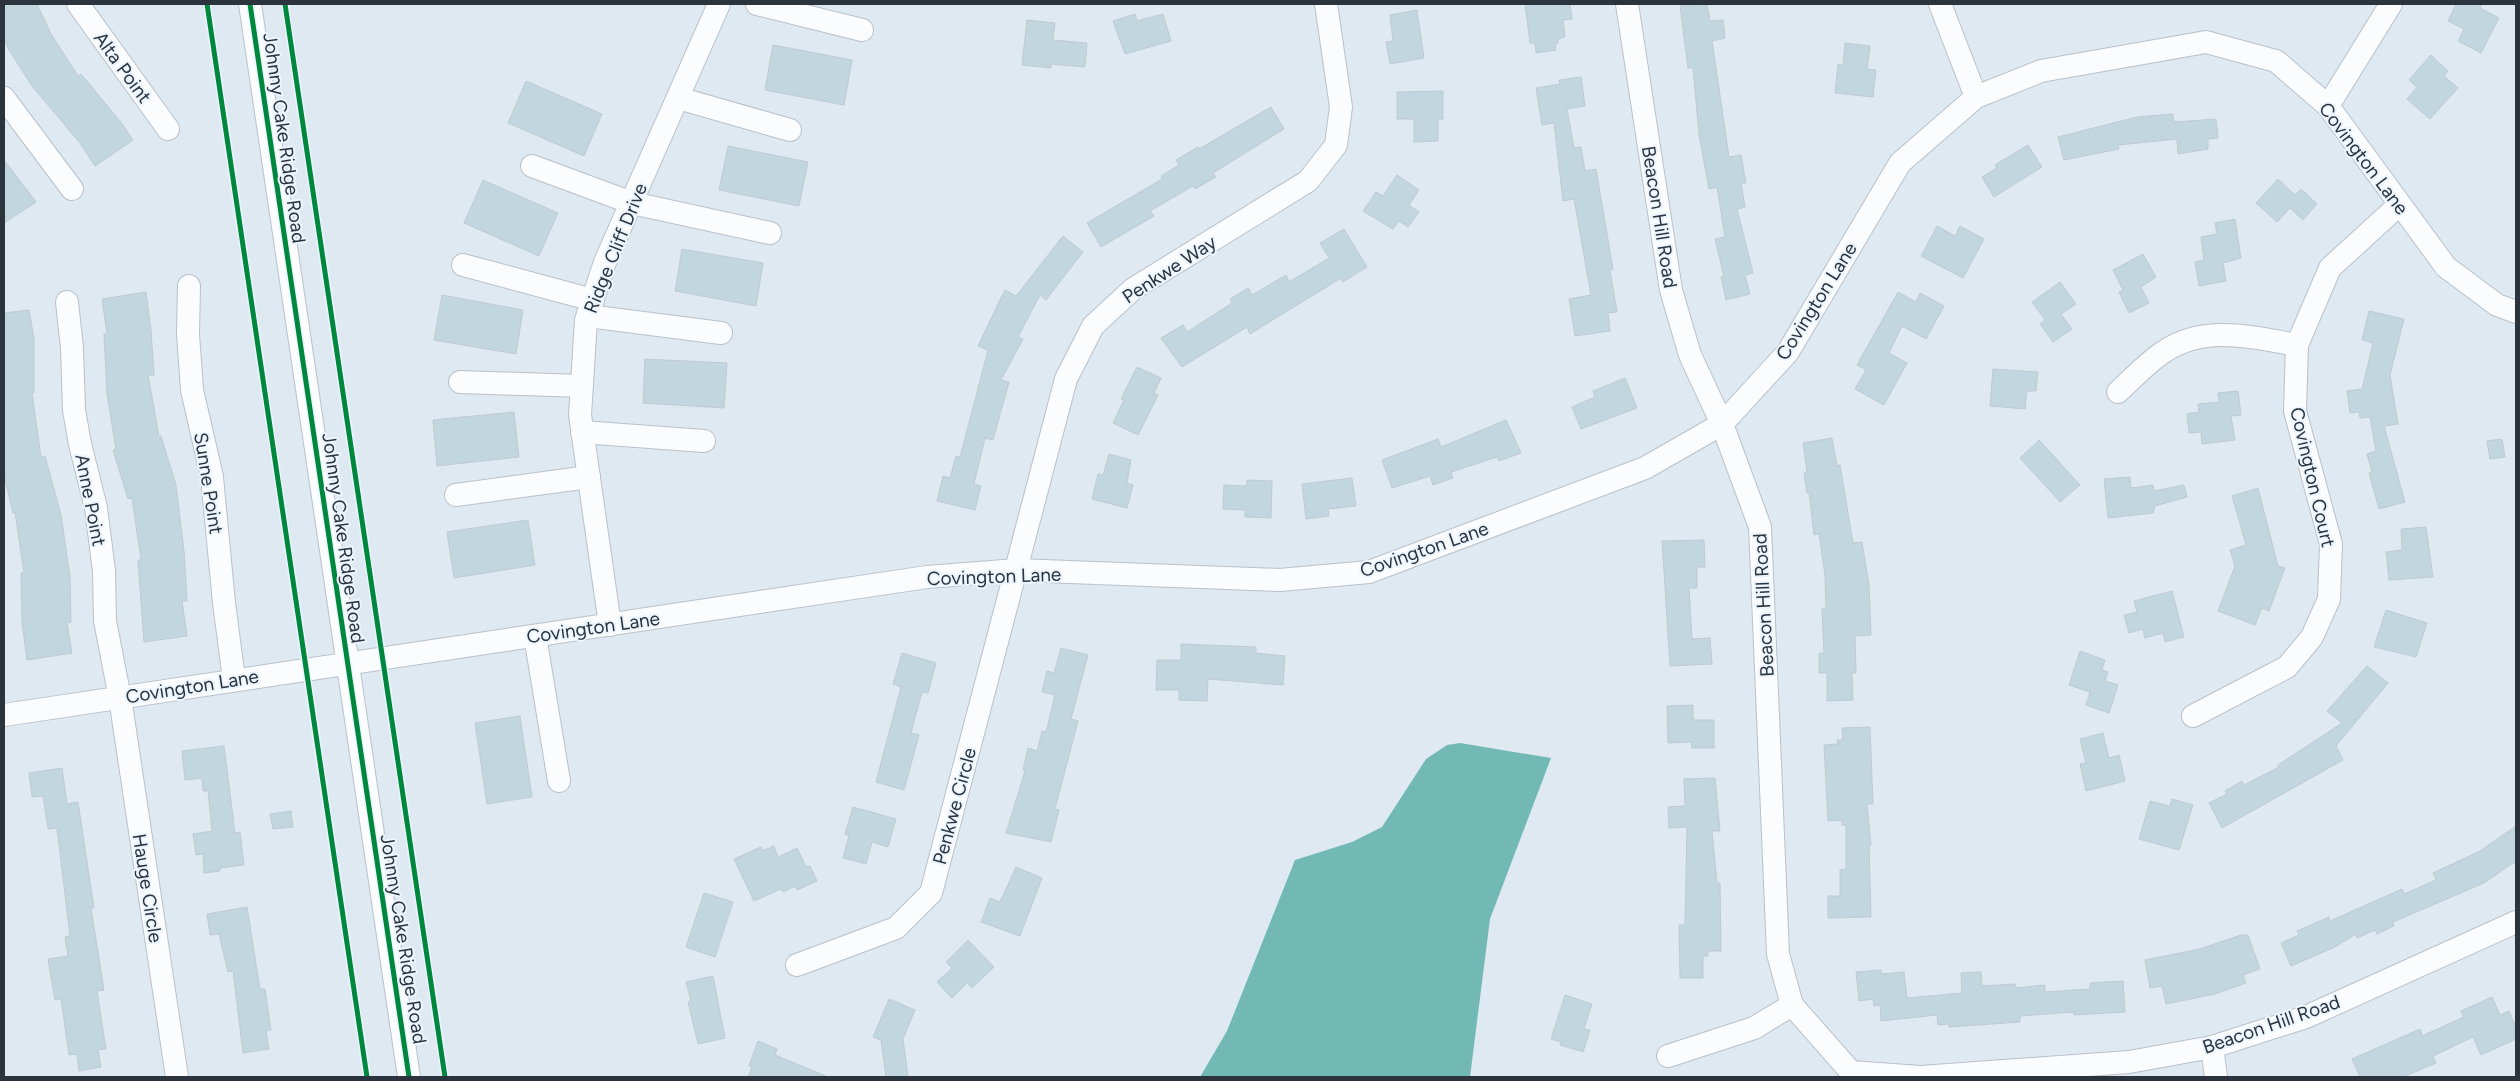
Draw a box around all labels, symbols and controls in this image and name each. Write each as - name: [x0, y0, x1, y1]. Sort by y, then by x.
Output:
- street label: Alta Point: [89, 27, 156, 107]
- street label: Johnny Cake Ridge Road: [258, 31, 311, 245]
- street label: Covington Lane: [2314, 98, 2413, 219]
- street label: Beacon Hill Road: [1637, 144, 1682, 290]
- street label: Ridge Cliff Drive: [579, 180, 652, 317]
- street label: Penkwe Way: [1118, 230, 1221, 308]
- street label: Covington Lane: [1771, 238, 1862, 364]
- street label: Covington Court: [2285, 405, 2340, 549]
- street label: Sunne Point: [189, 431, 228, 536]
- street label: Johnny Cake Ridge Road: [317, 431, 370, 645]
- street label: Anne Point: [70, 452, 111, 548]
- street label: Covington Lane: [1357, 517, 1492, 582]
- street label: Beacon Hill Road: [1748, 533, 1779, 677]
- street label: Covington Lane: [926, 563, 1062, 590]
- street label: Covington Lane: [525, 607, 661, 648]
- street label: Covington Lane: [124, 665, 260, 708]
- street label: Penkwe Circle: [928, 745, 981, 867]
- street label: Hauge Circle: [128, 832, 167, 944]
- street label: Johnny Cake Ridge Road: [376, 833, 431, 1046]
- street label: Beacon Hill Road: [2199, 990, 2343, 1059]

